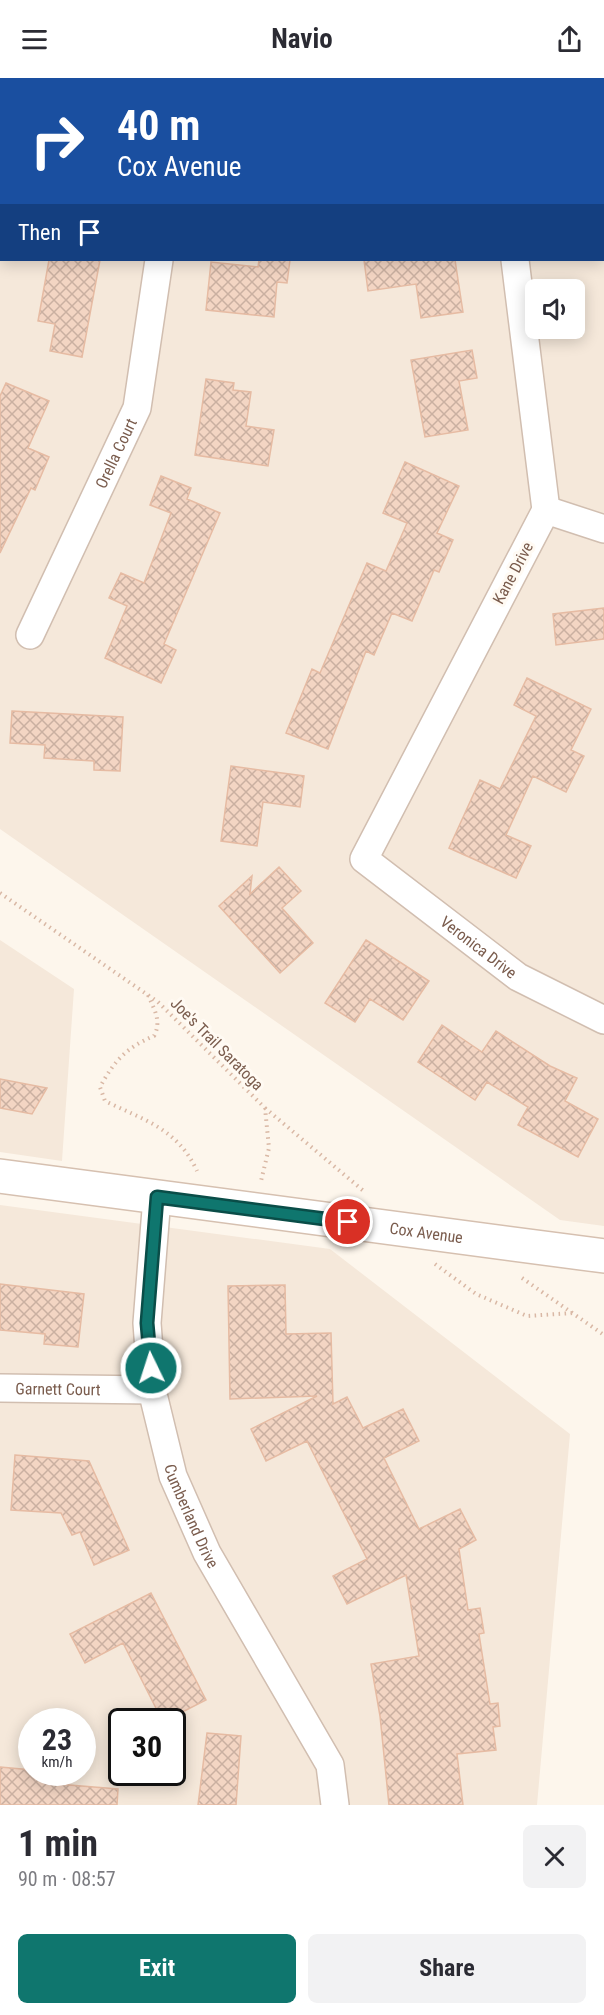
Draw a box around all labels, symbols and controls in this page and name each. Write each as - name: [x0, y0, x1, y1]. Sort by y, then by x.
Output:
- icon: menu: [18, 23, 51, 56]
- text: Navio: [271, 23, 333, 55]
- icon: share: [553, 23, 586, 56]
- text: 40 m: [117, 101, 200, 150]
- icon: right: [18, 102, 96, 180]
- text: Cox Avenue: [117, 151, 241, 183]
- icon: arrive: [73, 216, 106, 249]
- text: Then: [18, 220, 61, 245]
- map controls: [525, 279, 585, 339]
- button: sound: [525, 279, 585, 339]
- street label: Orella Court: [91, 415, 140, 491]
- street label: Kane Drive: [489, 539, 537, 607]
- street label: Veronica Drive: [437, 912, 521, 982]
- street label: Joe's Trail Saratoga: [167, 994, 267, 1094]
- pin: [322, 1196, 373, 1247]
- icon: arrive: [331, 1205, 364, 1238]
- street label: Cox Avenue: [388, 1218, 464, 1247]
- position arrow: [119, 1336, 183, 1400]
- street label: Garnett Court: [15, 1379, 101, 1399]
- street label: Cumberland Drive: [161, 1462, 223, 1571]
- speed limit sign: 30: [108, 1708, 186, 1786]
- text: 23: [42, 1722, 72, 1757]
- text: km/h: [42, 1753, 72, 1771]
- text: 1 min: [18, 1823, 98, 1865]
- button: close: [523, 1825, 586, 1888]
- text: 90 m · 08:57: [18, 1867, 116, 1891]
- button: Exit: [18, 1934, 296, 2003]
- button: Share: [308, 1934, 586, 2003]

